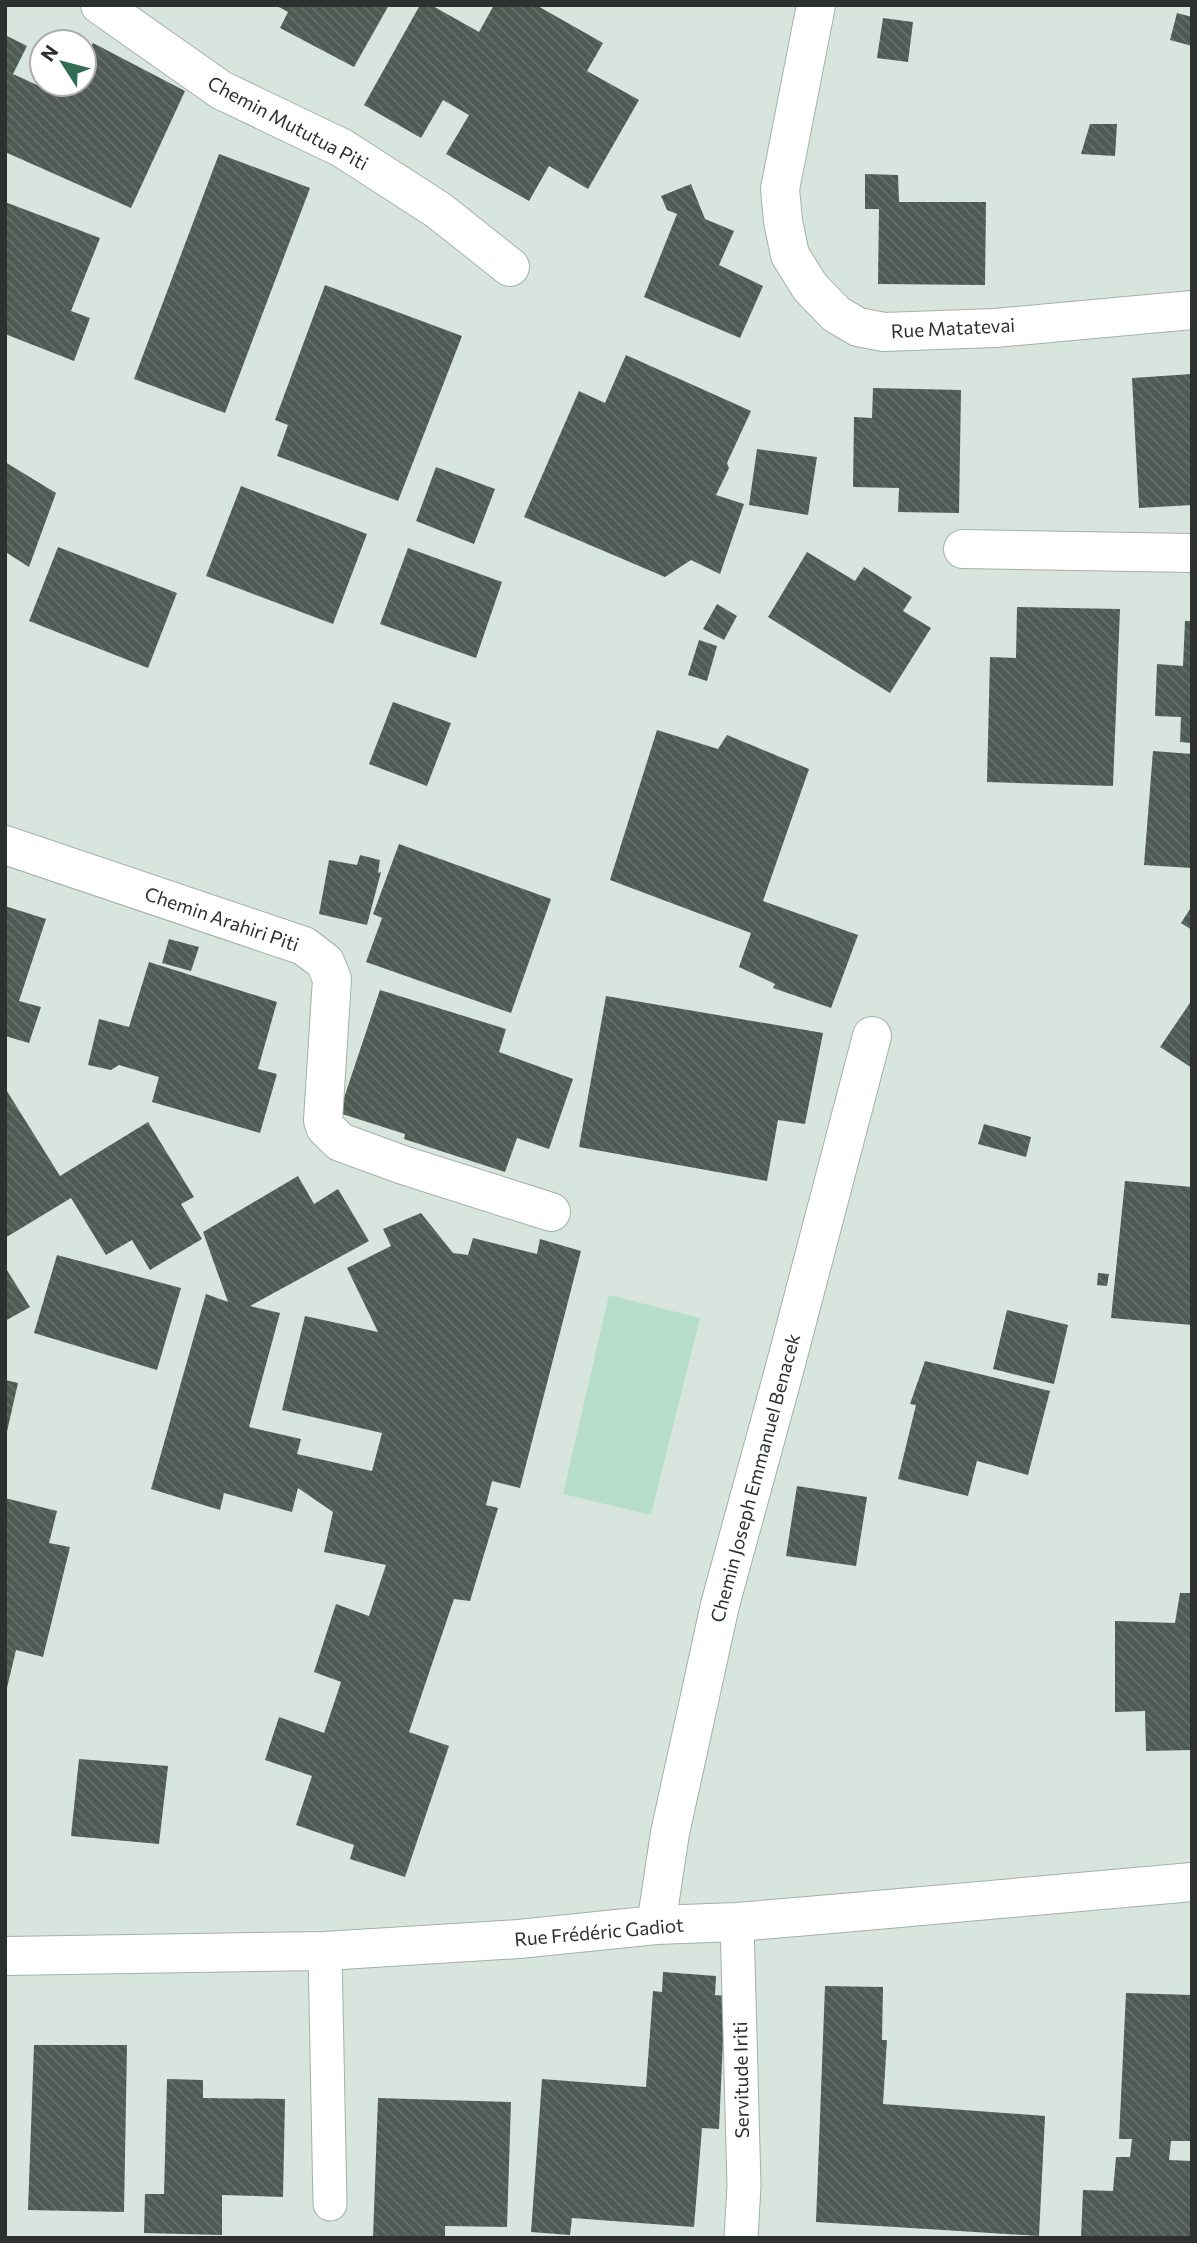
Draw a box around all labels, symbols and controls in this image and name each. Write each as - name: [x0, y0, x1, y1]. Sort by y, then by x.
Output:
- north arrow: [28, 28, 98, 98]
- text: N: [35, 40, 62, 65]
- street label: Chemin Mututua Piti: [204, 70, 372, 175]
- street label: Rue Matatevai: [890, 313, 1016, 342]
- street label: Chemin Arahiri Piti: [142, 881, 302, 956]
- street label: Chemin Joseph Emmanuel Benacek: [705, 1331, 804, 1625]
- street label: Rue Frédéric Gadiot: [513, 1913, 685, 1950]
- street label: Servitude Iriti: [728, 2021, 753, 2139]

